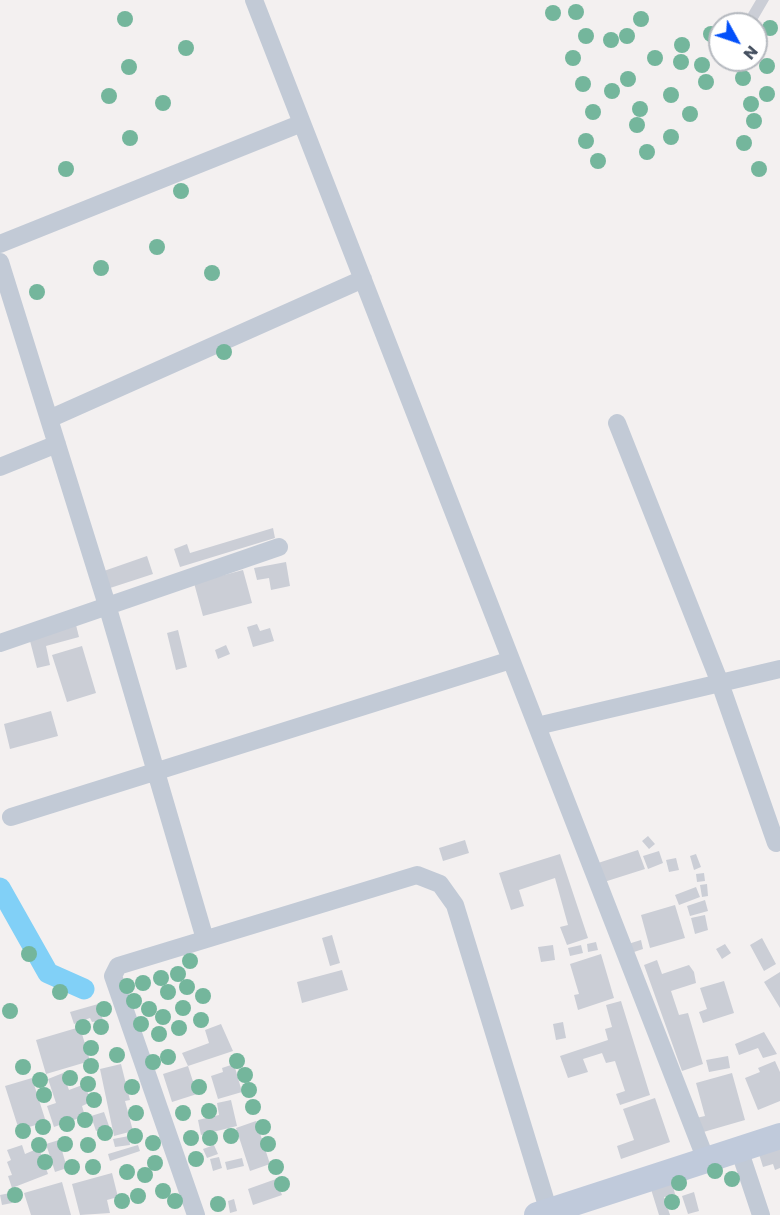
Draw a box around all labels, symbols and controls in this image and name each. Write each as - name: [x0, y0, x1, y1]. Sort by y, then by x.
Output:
- north arrow: [708, 12, 768, 72]
- text: N: [738, 41, 763, 65]

